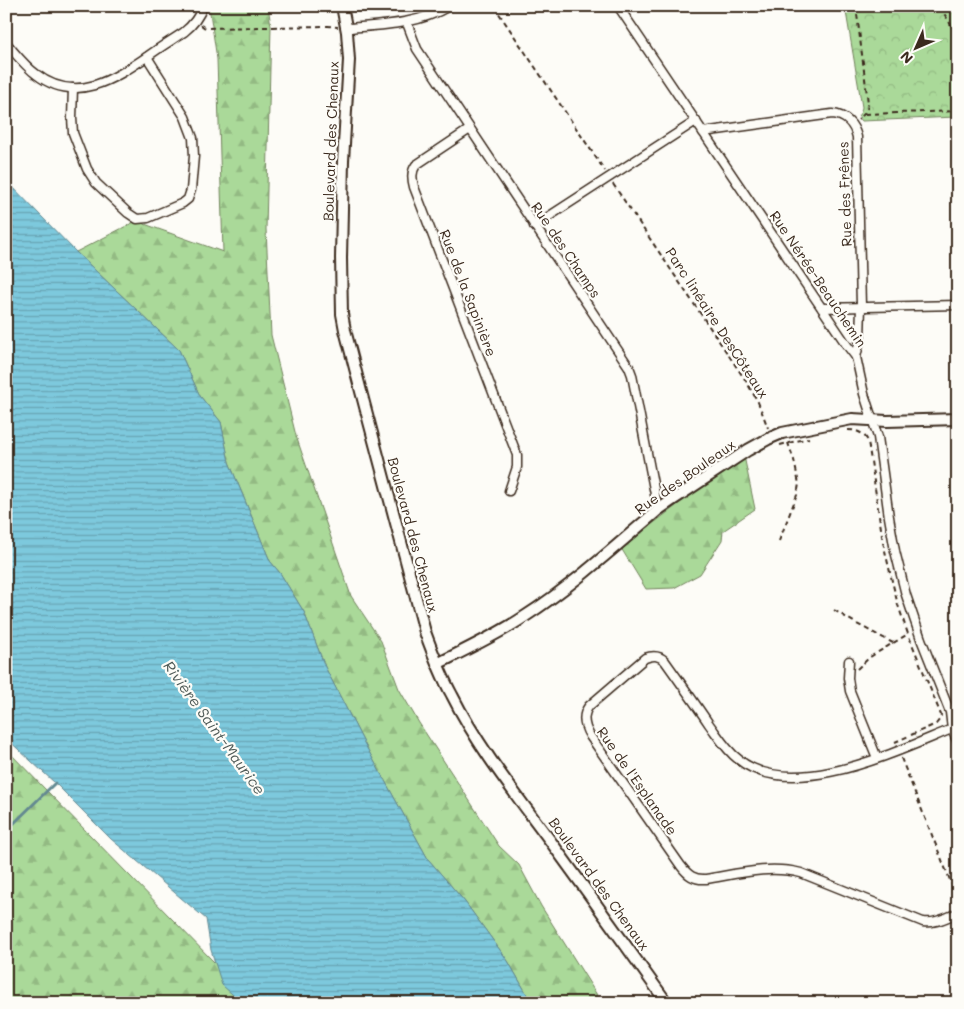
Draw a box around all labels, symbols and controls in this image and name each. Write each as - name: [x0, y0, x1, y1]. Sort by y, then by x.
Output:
- north arrow: [892, 22, 942, 72]
- text: N: [896, 47, 917, 68]
- street label: Boulevard des Chenaux: [318, 61, 343, 221]
- street label: Rue des Frênes: [833, 141, 856, 247]
- street label: Rue des Champs: [527, 198, 606, 301]
- street label: Rue Nérée-Beauchemin: [766, 207, 871, 351]
- street label: Rue de la Sapinière: [436, 227, 501, 359]
- street label: Parc linéaire DesCôteaux: [661, 244, 773, 402]
- street label: Rue des Bouleaux: [631, 435, 739, 518]
- street label: Boulevard des Chenaux: [384, 455, 443, 615]
- water label: Rivière Saint-Maurice: [159, 656, 270, 798]
- street label: Rue de l'Esplanade: [593, 723, 682, 839]
- street label: Boulevard des Chenaux: [545, 813, 654, 954]

